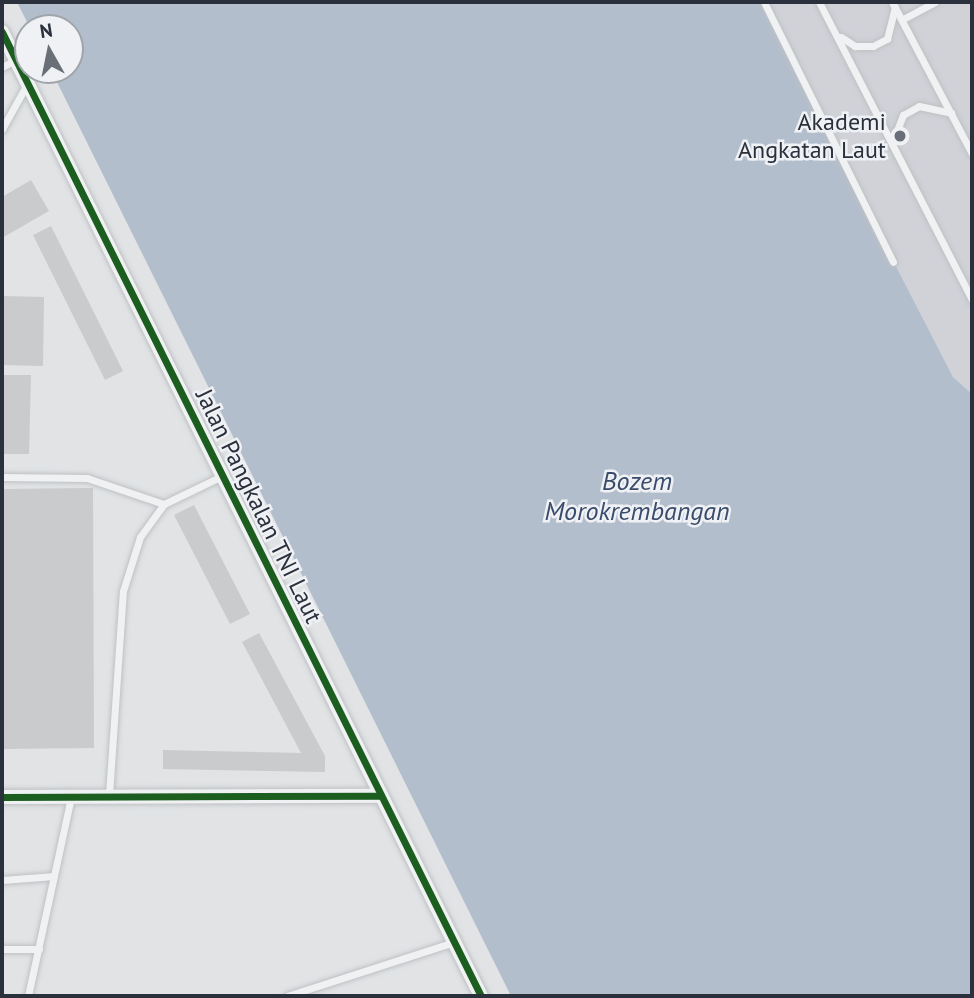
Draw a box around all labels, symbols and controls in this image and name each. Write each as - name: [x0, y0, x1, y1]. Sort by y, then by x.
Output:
- north arrow: [14, 14, 84, 84]
- text: N: [38, 17, 54, 43]
- place label: Akademi Angkatan Laut: [738, 108, 886, 164]
- marker: Akademi Angkatan Laut: [892, 128, 908, 144]
- street label: Jalan Pangkalan TNI Laut: [190, 384, 328, 628]
- water label: Bozem Morokrembangan: [544, 465, 730, 526]

